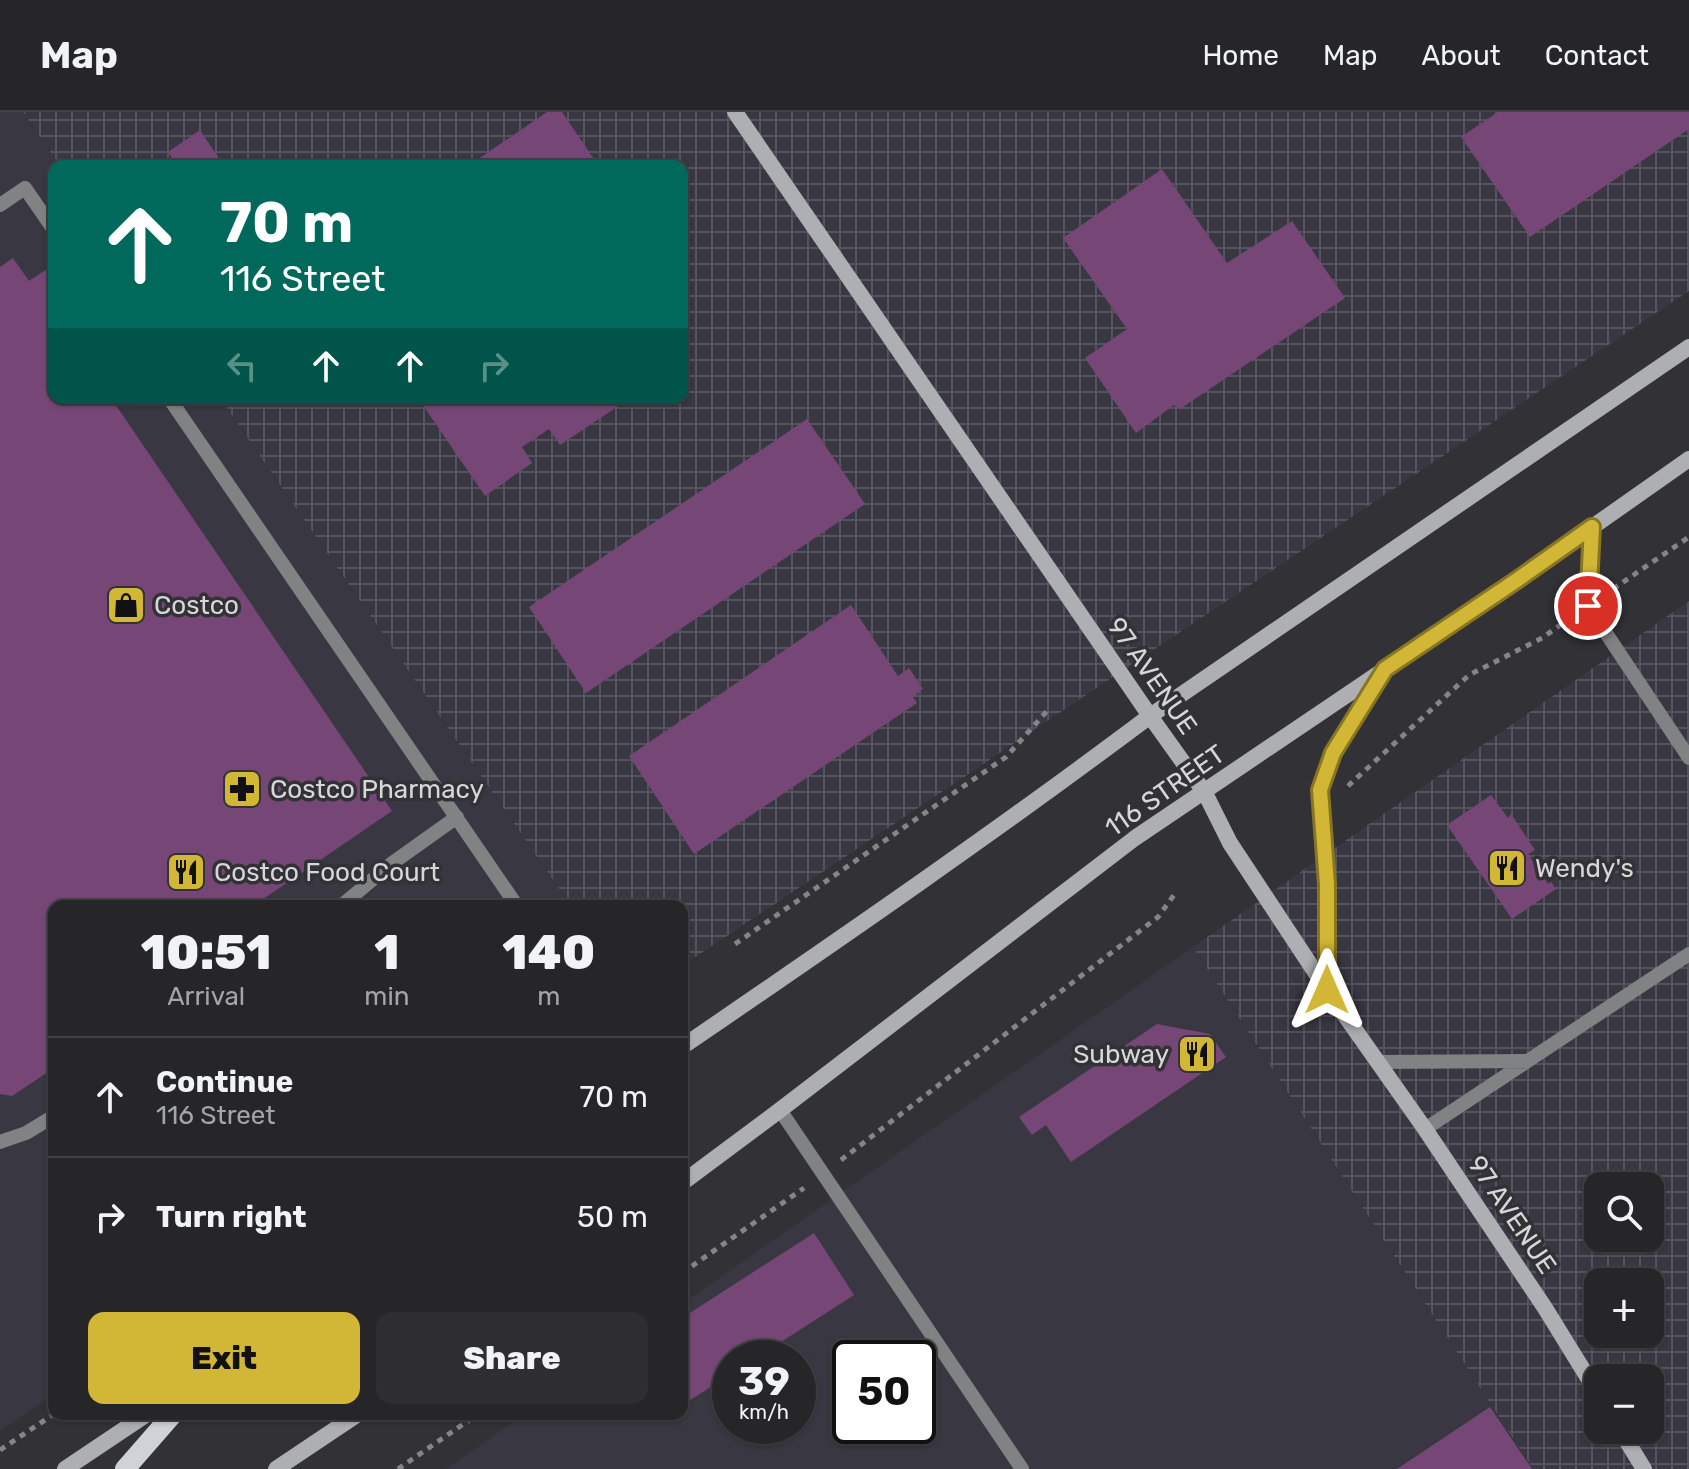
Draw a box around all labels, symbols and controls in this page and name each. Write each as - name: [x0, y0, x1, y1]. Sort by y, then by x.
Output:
- text: Map: [40, 32, 118, 78]
- text: Home: [1202, 39, 1279, 72]
- text: Map: [1323, 39, 1377, 72]
- text: About: [1421, 39, 1501, 72]
- text: Contact: [1545, 39, 1649, 72]
- text: 70 m: [220, 190, 353, 256]
- icon: ahead: [88, 192, 192, 296]
- text: 116 Street: [220, 257, 385, 300]
- icon: left: [220, 344, 264, 388]
- icon: ahead: [304, 344, 348, 388]
- icon: ahead: [388, 344, 432, 388]
- icon: right: [472, 344, 516, 388]
- pin: [1554, 572, 1622, 640]
- shop icon: Costco: [105, 584, 147, 626]
- icon: arrive: [1566, 584, 1610, 628]
- place label: Costco: [154, 590, 239, 621]
- street label: 97 AVENUE: [1100, 612, 1204, 740]
- street label: 116 STREET: [1099, 738, 1231, 844]
- pharmacy icon: Costco Pharmacy: [221, 768, 263, 810]
- place label: Costco Pharmacy: [270, 774, 484, 805]
- restaurant icon: Wendy's: [1486, 847, 1528, 889]
- restaurant icon: Costco Food Court: [165, 851, 207, 893]
- place label: Wendy's: [1535, 853, 1634, 884]
- place label: Costco Food Court: [214, 857, 440, 888]
- text: 10:51: [141, 924, 272, 981]
- text: 1: [374, 924, 400, 981]
- text: 140: [502, 924, 595, 981]
- position arrow: [1285, 948, 1369, 1032]
- text: Arrival: [167, 981, 245, 1012]
- text: min: [364, 981, 410, 1012]
- text: m: [537, 981, 560, 1012]
- restaurant icon: Subway: [1176, 1033, 1218, 1075]
- place label: Subway: [1073, 1039, 1169, 1070]
- text: Continue: [156, 1064, 293, 1100]
- icon: ahead: [88, 1075, 132, 1119]
- text: 70 m: [580, 1079, 648, 1115]
- text: 116 Street: [156, 1100, 275, 1131]
- street label: 97 AVENUE: [1461, 1150, 1563, 1280]
- map controls: [1584, 1172, 1664, 1444]
- button: search: [1584, 1172, 1664, 1252]
- icon: right: [88, 1195, 132, 1239]
- text: Turn right: [156, 1199, 307, 1235]
- text: 50 m: [577, 1199, 648, 1235]
- button: +: [1584, 1268, 1664, 1348]
- button: Exit: [88, 1312, 360, 1404]
- button: Share: [376, 1312, 648, 1404]
- speed limit sign: 50: [832, 1340, 936, 1444]
- text: 39: [738, 1358, 790, 1405]
- button: −: [1584, 1364, 1664, 1444]
- text: km/h: [739, 1400, 789, 1424]

